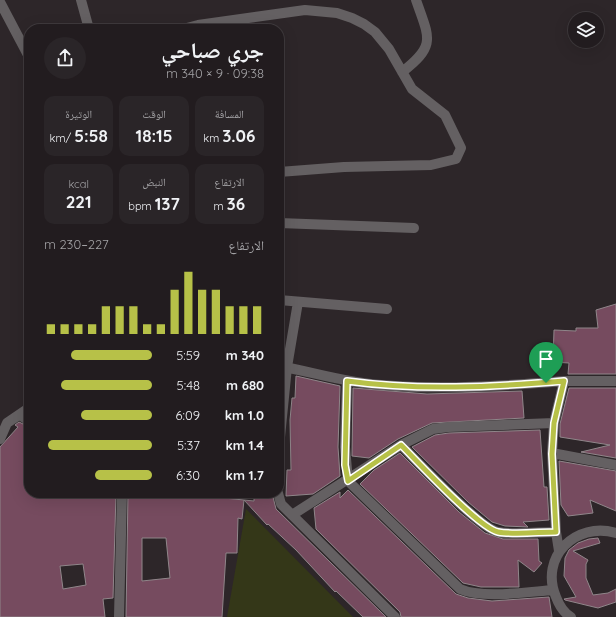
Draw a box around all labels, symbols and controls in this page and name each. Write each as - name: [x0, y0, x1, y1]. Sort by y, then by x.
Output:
- map controls: [568, 12, 604, 48]
- button: layers: [568, 12, 604, 48]
- text: جري صباحي: [161, 36, 264, 64]
- button: share: [44, 37, 86, 79]
- text: 09:38 · 9 × 340 m: [166, 65, 264, 81]
- text: الوتيرة: [65, 107, 92, 121]
- text: الوقت: [142, 107, 166, 121]
- text: المسافة: [215, 107, 244, 121]
- text: 5:58: [74, 125, 108, 146]
- text: 18:15: [136, 125, 173, 146]
- text: 3.06: [222, 125, 255, 146]
- text: /km: [50, 131, 74, 145]
- text: km: [203, 131, 222, 145]
- text: النبض: [142, 175, 166, 189]
- text: الارتفاع: [214, 175, 244, 189]
- text: kcal: [68, 177, 89, 191]
- text: 221: [66, 191, 92, 212]
- text: 137: [155, 193, 180, 214]
- text: 36: [227, 193, 245, 214]
- text: bpm: [128, 199, 155, 213]
- text: m: [214, 199, 227, 213]
- text: 227–230 m: [44, 236, 109, 252]
- text: الارتفاع: [229, 237, 264, 253]
- pin: [529, 342, 563, 383]
- text: 5:59: [176, 347, 200, 363]
- text: 340 m: [226, 347, 264, 363]
- icon: arrive: [535, 348, 557, 370]
- text: 5:48: [177, 377, 200, 393]
- text: 680 m: [226, 377, 264, 393]
- text: 6:09: [176, 407, 200, 423]
- text: 1.0 km: [225, 407, 264, 423]
- text: 5:37: [177, 437, 200, 453]
- text: 1.4 km: [225, 437, 264, 453]
- text: 6:30: [176, 467, 200, 483]
- text: 1.7 km: [226, 467, 264, 483]

